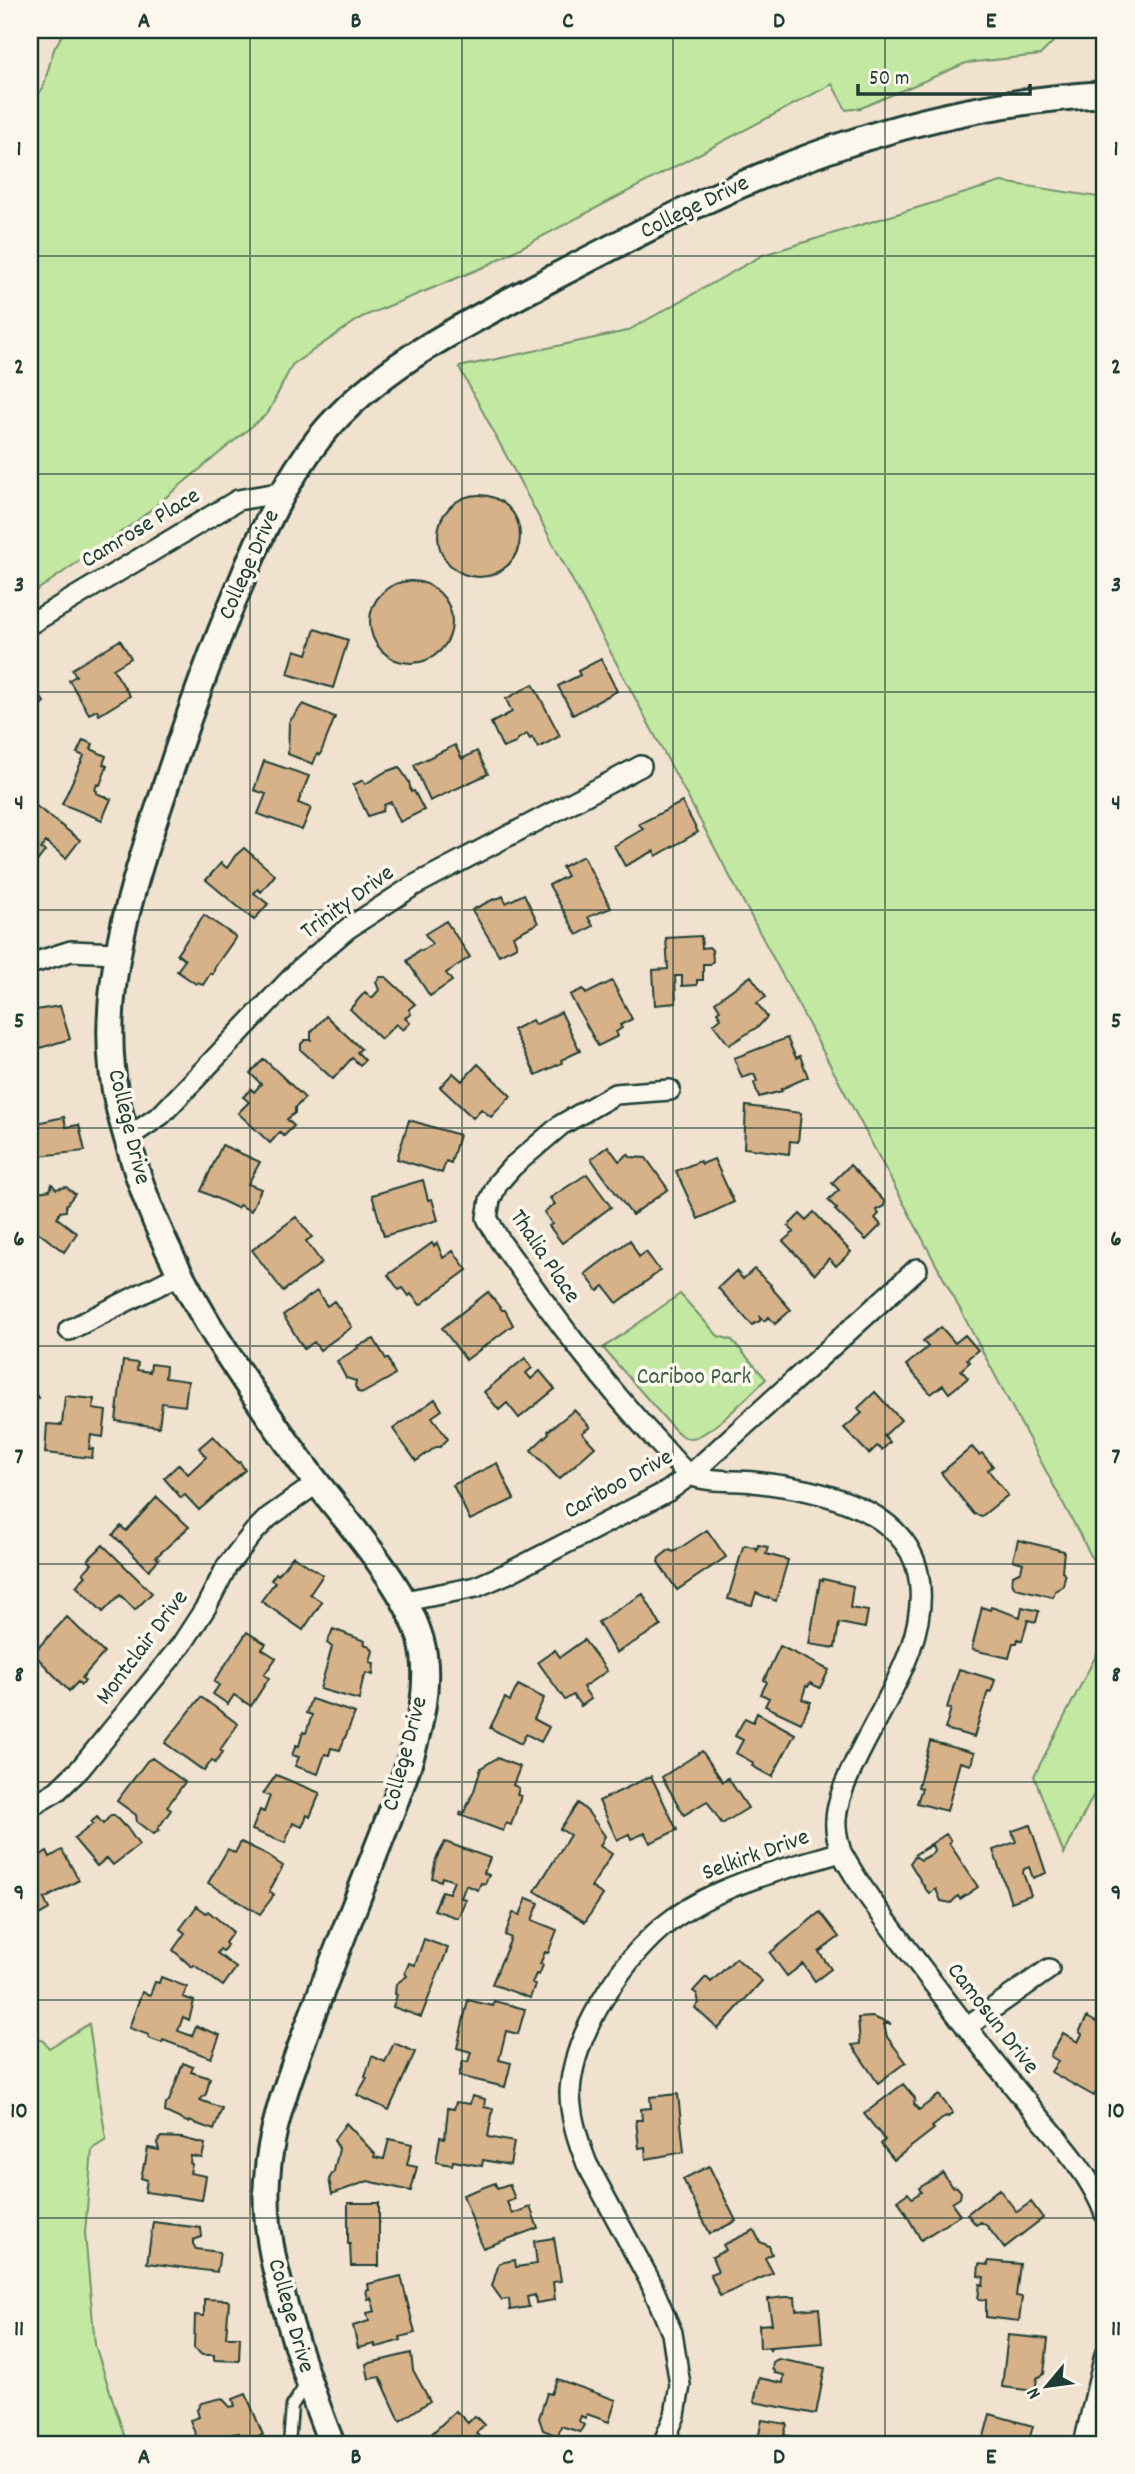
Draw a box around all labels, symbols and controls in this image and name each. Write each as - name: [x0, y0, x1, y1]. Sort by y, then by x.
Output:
- text: A: [138, 6, 150, 39]
- text: B: [351, 6, 362, 39]
- text: C: [562, 6, 574, 39]
- text: D: [773, 6, 785, 39]
- text: E: [986, 6, 997, 39]
- scale bar: [858, 52, 1030, 96]
- text: 50 m: [869, 65, 909, 95]
- text: 1: [16, 134, 22, 167]
- text: 1: [1113, 134, 1119, 167]
- street label: College Drive: [635, 167, 755, 249]
- text: 2: [14, 352, 24, 385]
- text: 2: [1111, 352, 1121, 385]
- street label: Camrose Place: [75, 480, 207, 578]
- street label: College Drive: [211, 504, 289, 626]
- text: 3: [14, 570, 24, 603]
- text: 3: [1111, 570, 1121, 603]
- text: 4: [14, 788, 24, 821]
- text: 4: [1111, 788, 1121, 821]
- street label: Trinity Drive: [294, 857, 402, 949]
- text: 5: [14, 1006, 24, 1039]
- text: 5: [1111, 1006, 1121, 1039]
- street label: College Drive: [97, 1066, 159, 1188]
- street label: Thalia Place: [500, 1203, 588, 1311]
- text: 6: [13, 1224, 25, 1257]
- text: 6: [1110, 1224, 1122, 1257]
- park label: Cariboo Park: [637, 1361, 751, 1395]
- street label: Cariboo Drive: [558, 1441, 680, 1529]
- text: 7: [15, 1442, 24, 1475]
- text: 7: [1112, 1442, 1121, 1475]
- street label: Montclair Drive: [88, 1583, 198, 1713]
- text: 8: [14, 1660, 24, 1693]
- text: 8: [1111, 1660, 1121, 1693]
- street label: College Drive: [374, 1693, 438, 1815]
- street label: Selkirk Drive: [698, 1821, 814, 1891]
- text: 9: [14, 1878, 24, 1911]
- text: 9: [1111, 1878, 1121, 1911]
- street label: Camosun Drive: [937, 1956, 1047, 2082]
- text: 10: [10, 2096, 28, 2129]
- text: 10: [1107, 2096, 1125, 2129]
- street label: College Drive: [257, 2255, 323, 2377]
- text: 11: [14, 2314, 24, 2347]
- text: 11: [1111, 2314, 1121, 2347]
- north arrow: [1012, 2352, 1082, 2422]
- text: N: [1021, 2382, 1049, 2403]
- text: A: [138, 2442, 150, 2474]
- text: B: [351, 2442, 362, 2474]
- text: C: [562, 2442, 574, 2474]
- text: D: [773, 2442, 785, 2474]
- text: E: [986, 2442, 997, 2474]

